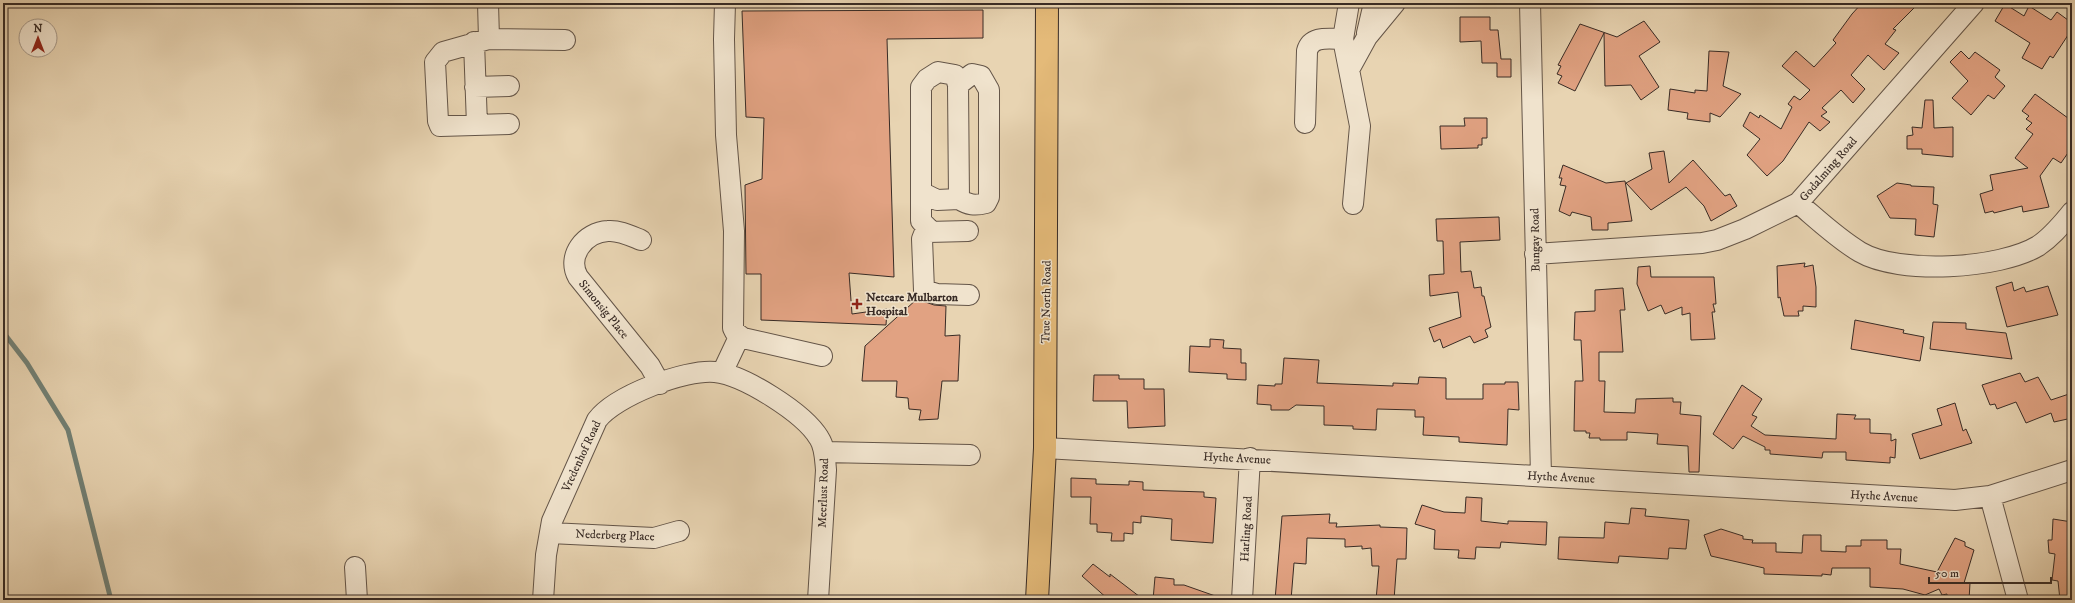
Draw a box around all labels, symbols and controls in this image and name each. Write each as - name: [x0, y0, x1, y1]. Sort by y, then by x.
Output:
- north arrow: [18, 18, 58, 58]
- text: N: [33, 22, 43, 36]
- street label: Godalming Road: [1796, 134, 1860, 205]
- street label: Bungay Road: [1527, 208, 1544, 272]
- street label: True North Road: [1038, 260, 1055, 344]
- street label: Simonsig Place: [575, 277, 632, 342]
- place label: Netcare Mulbarton Hospital: [866, 290, 959, 319]
- marker: Netcare Mulbarton Hospital: [851, 298, 863, 310]
- street label: Vredenhof Road: [558, 418, 604, 495]
- street label: Hythe Avenue: [1203, 449, 1271, 468]
- street label: Meerlust Road: [815, 458, 832, 528]
- street label: Hythe Avenue: [1527, 468, 1595, 487]
- street label: Hythe Avenue: [1850, 487, 1918, 506]
- street label: Harling Road: [1237, 496, 1256, 562]
- street label: Nederberg Place: [575, 527, 655, 544]
- scale bar: [1929, 559, 2051, 585]
- text: 50 m: [1935, 566, 1959, 581]

